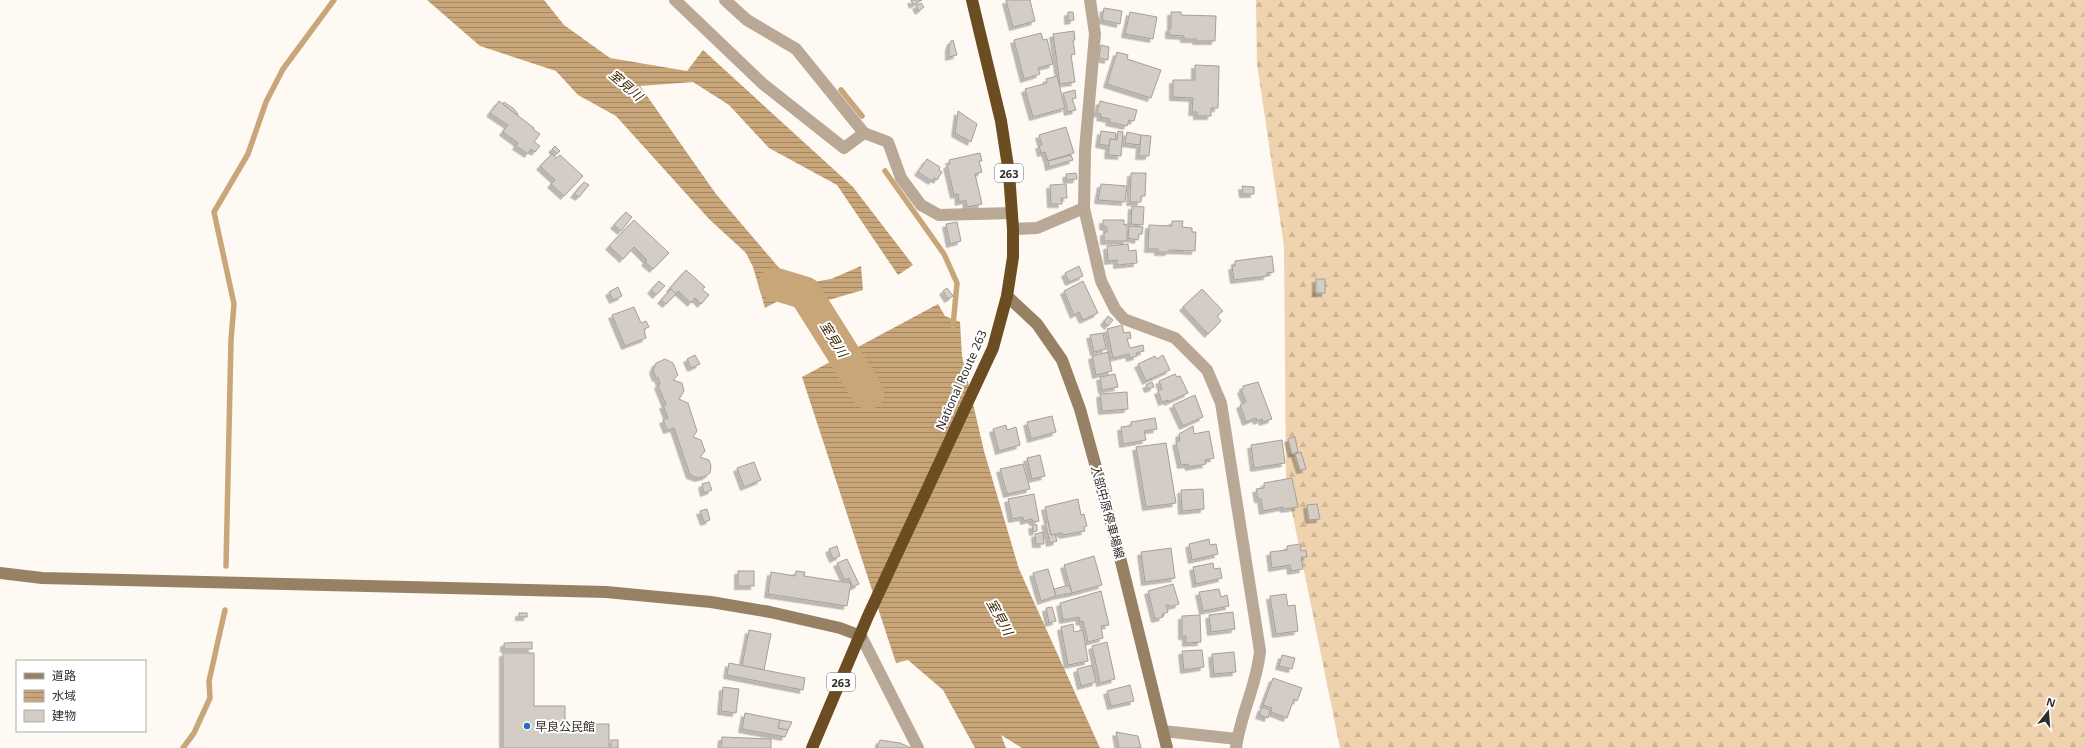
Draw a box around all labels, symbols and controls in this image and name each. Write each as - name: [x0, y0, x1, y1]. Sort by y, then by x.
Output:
- water label: 室見川: [605, 65, 648, 106]
- road number: 263: [995, 164, 1023, 182]
- water label: 室見川: [816, 318, 853, 362]
- street label: National Route 263: [931, 327, 991, 433]
- street label: 入部中原停車場線: [1087, 463, 1129, 561]
- water label: 室見川: [983, 596, 1018, 640]
- legend: [16, 660, 146, 732]
- text: 道路: [52, 667, 76, 684]
- road number: 263: [827, 673, 855, 691]
- text: 水域: [52, 687, 76, 704]
- north arrow: [2028, 692, 2068, 732]
- text: N: [2045, 693, 2058, 710]
- text: 建物: [52, 707, 76, 724]
- place label: 早良公民館: [535, 718, 595, 735]
- marker: 早良公民館: [522, 721, 532, 731]

